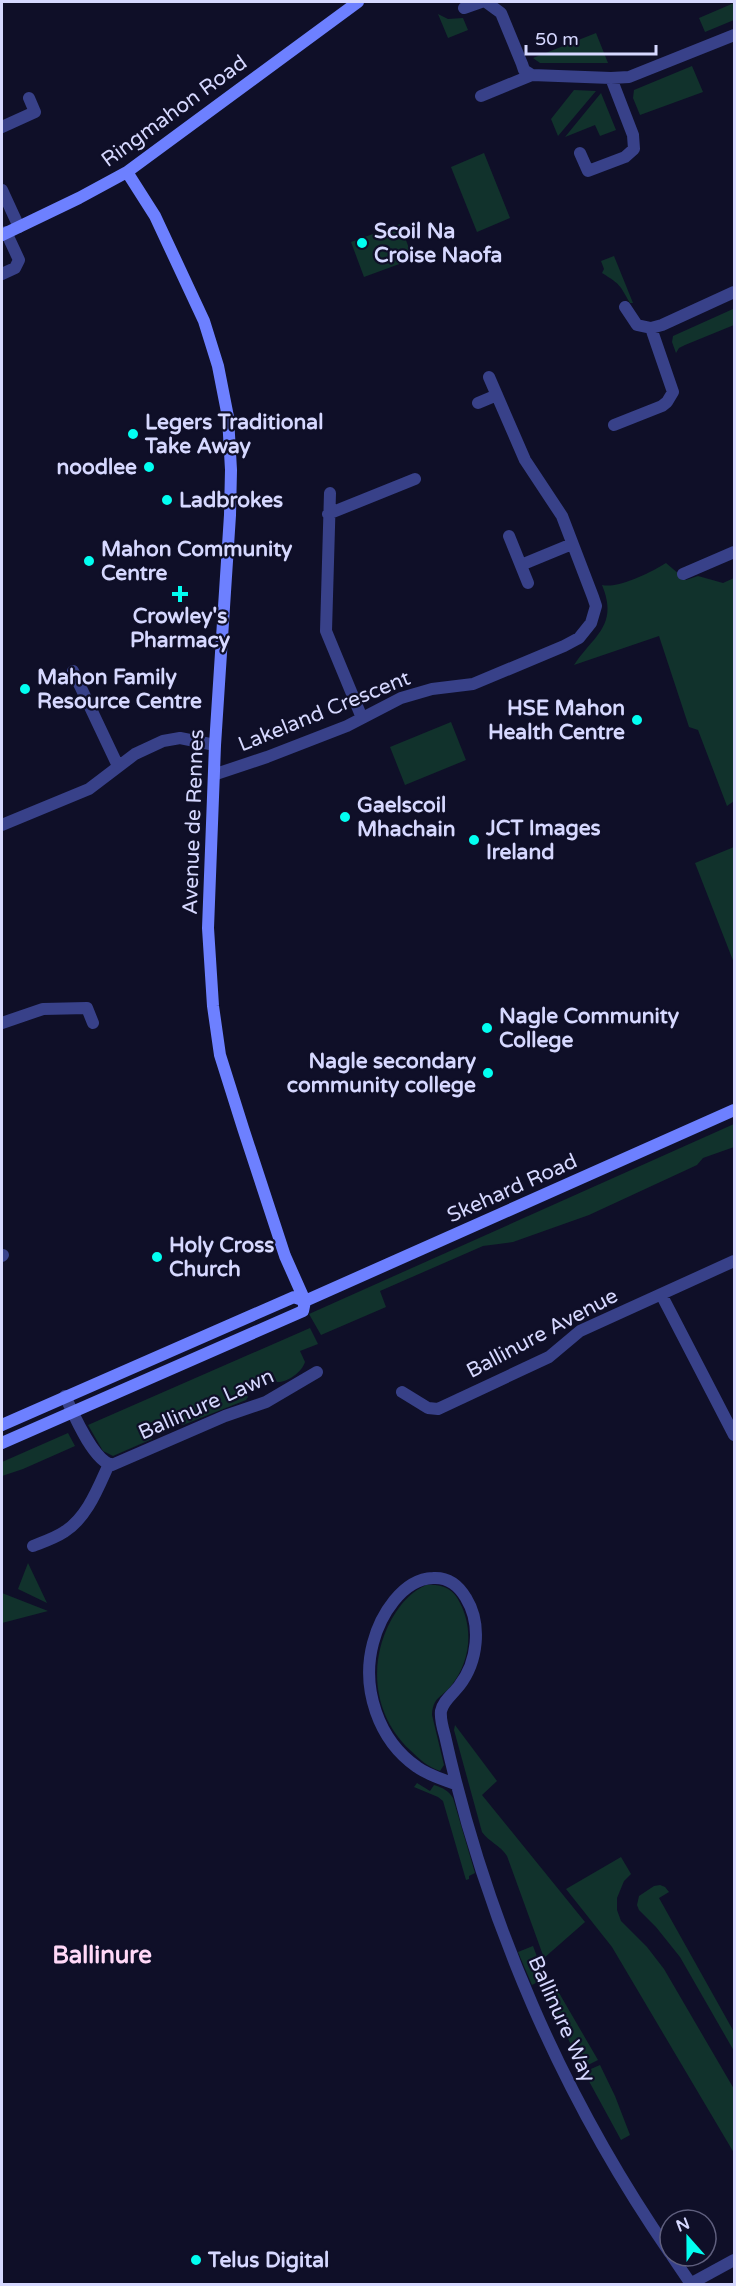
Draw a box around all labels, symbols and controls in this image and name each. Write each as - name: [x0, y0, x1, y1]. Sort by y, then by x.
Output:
- scale bar: [526, 18, 656, 56]
- text: 50 m: [535, 28, 579, 50]
- street label: Ringmahon Road: [97, 50, 252, 173]
- place label: Scoil Na Croise Naofa: [374, 219, 502, 268]
- marker: Scoil Na Croise Naofa: [355, 236, 369, 250]
- place label: Legers Traditional Take Away: [144, 410, 323, 459]
- marker: Legers Traditional Take Away: [126, 427, 140, 441]
- place label: noodlee: [56, 455, 137, 480]
- marker: noodlee: [142, 460, 156, 474]
- place label: Ladbrokes: [179, 488, 283, 513]
- marker: Ladbrokes: [160, 493, 174, 507]
- place label: Mahon Community Centre: [101, 537, 293, 586]
- marker: Mahon Community Centre: [82, 554, 96, 568]
- marker: Crowley's Pharmacy: [173, 587, 187, 601]
- place label: Crowley's Pharmacy: [130, 604, 231, 653]
- place label: Mahon Family Resource Centre: [37, 665, 202, 714]
- street label: Lakeland Crescent: [235, 666, 414, 757]
- marker: Mahon Family Resource Centre: [18, 682, 32, 696]
- place label: HSE Mahon Health Centre: [488, 696, 625, 745]
- marker: HSE Mahon Health Centre: [630, 713, 644, 727]
- street label: Avenue de Rennes: [178, 729, 209, 915]
- place label: Gaelscoil Mhachain: [357, 793, 455, 842]
- marker: Gaelscoil Mhachain: [338, 810, 352, 824]
- place label: JCT Images Ireland: [485, 816, 601, 865]
- marker: JCT Images Ireland: [467, 833, 481, 847]
- place label: Nagle Community College: [499, 1004, 680, 1053]
- marker: Nagle Community College: [480, 1021, 494, 1035]
- place label: Nagle secondary community college: [287, 1049, 477, 1098]
- marker: Nagle secondary community college: [481, 1066, 495, 1080]
- street label: Skehard Road: [443, 1149, 581, 1228]
- place label: Holy Cross Church: [169, 1233, 274, 1282]
- marker: Holy Cross Church: [150, 1250, 164, 1264]
- street label: Ballinure Avenue: [462, 1283, 622, 1384]
- street label: Ballinure Lawn: [135, 1363, 278, 1446]
- district label: Ballinure: [52, 1941, 152, 1970]
- street label: Ballinure Way: [522, 1952, 601, 2086]
- north arrow: [658, 2208, 718, 2268]
- text: N: [673, 2213, 693, 2237]
- place label: Telus Digital: [207, 2248, 329, 2273]
- marker: Telus Digital: [189, 2253, 203, 2267]

